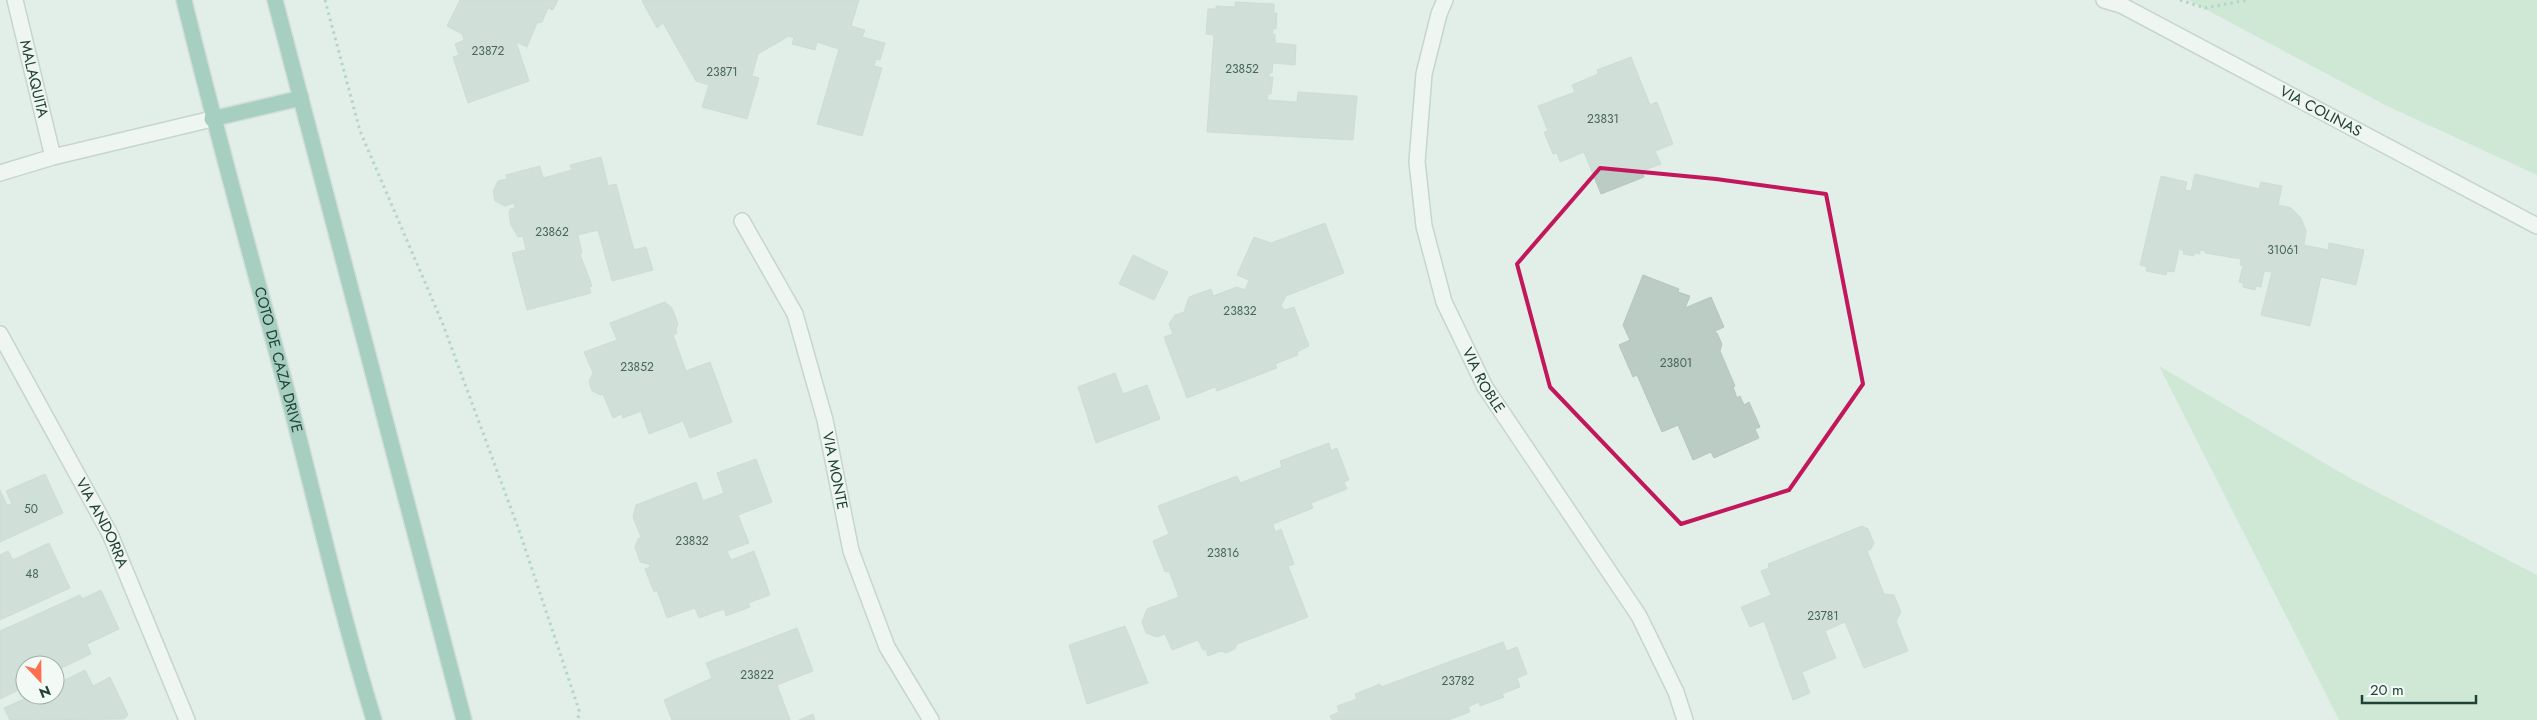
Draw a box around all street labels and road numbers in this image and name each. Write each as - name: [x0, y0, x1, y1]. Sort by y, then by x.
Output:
- street label: MALAQUITA: [14, 38, 54, 120]
- street label: VIA COLINAS: [2276, 80, 2366, 142]
- street label: COTO DE CAZA DRIVE: [248, 284, 308, 435]
- street label: VIA ROBLE: [1457, 344, 1510, 417]
- street label: VIA MONTE: [817, 430, 854, 512]
- street label: VIA ANDORRA: [70, 474, 134, 571]

